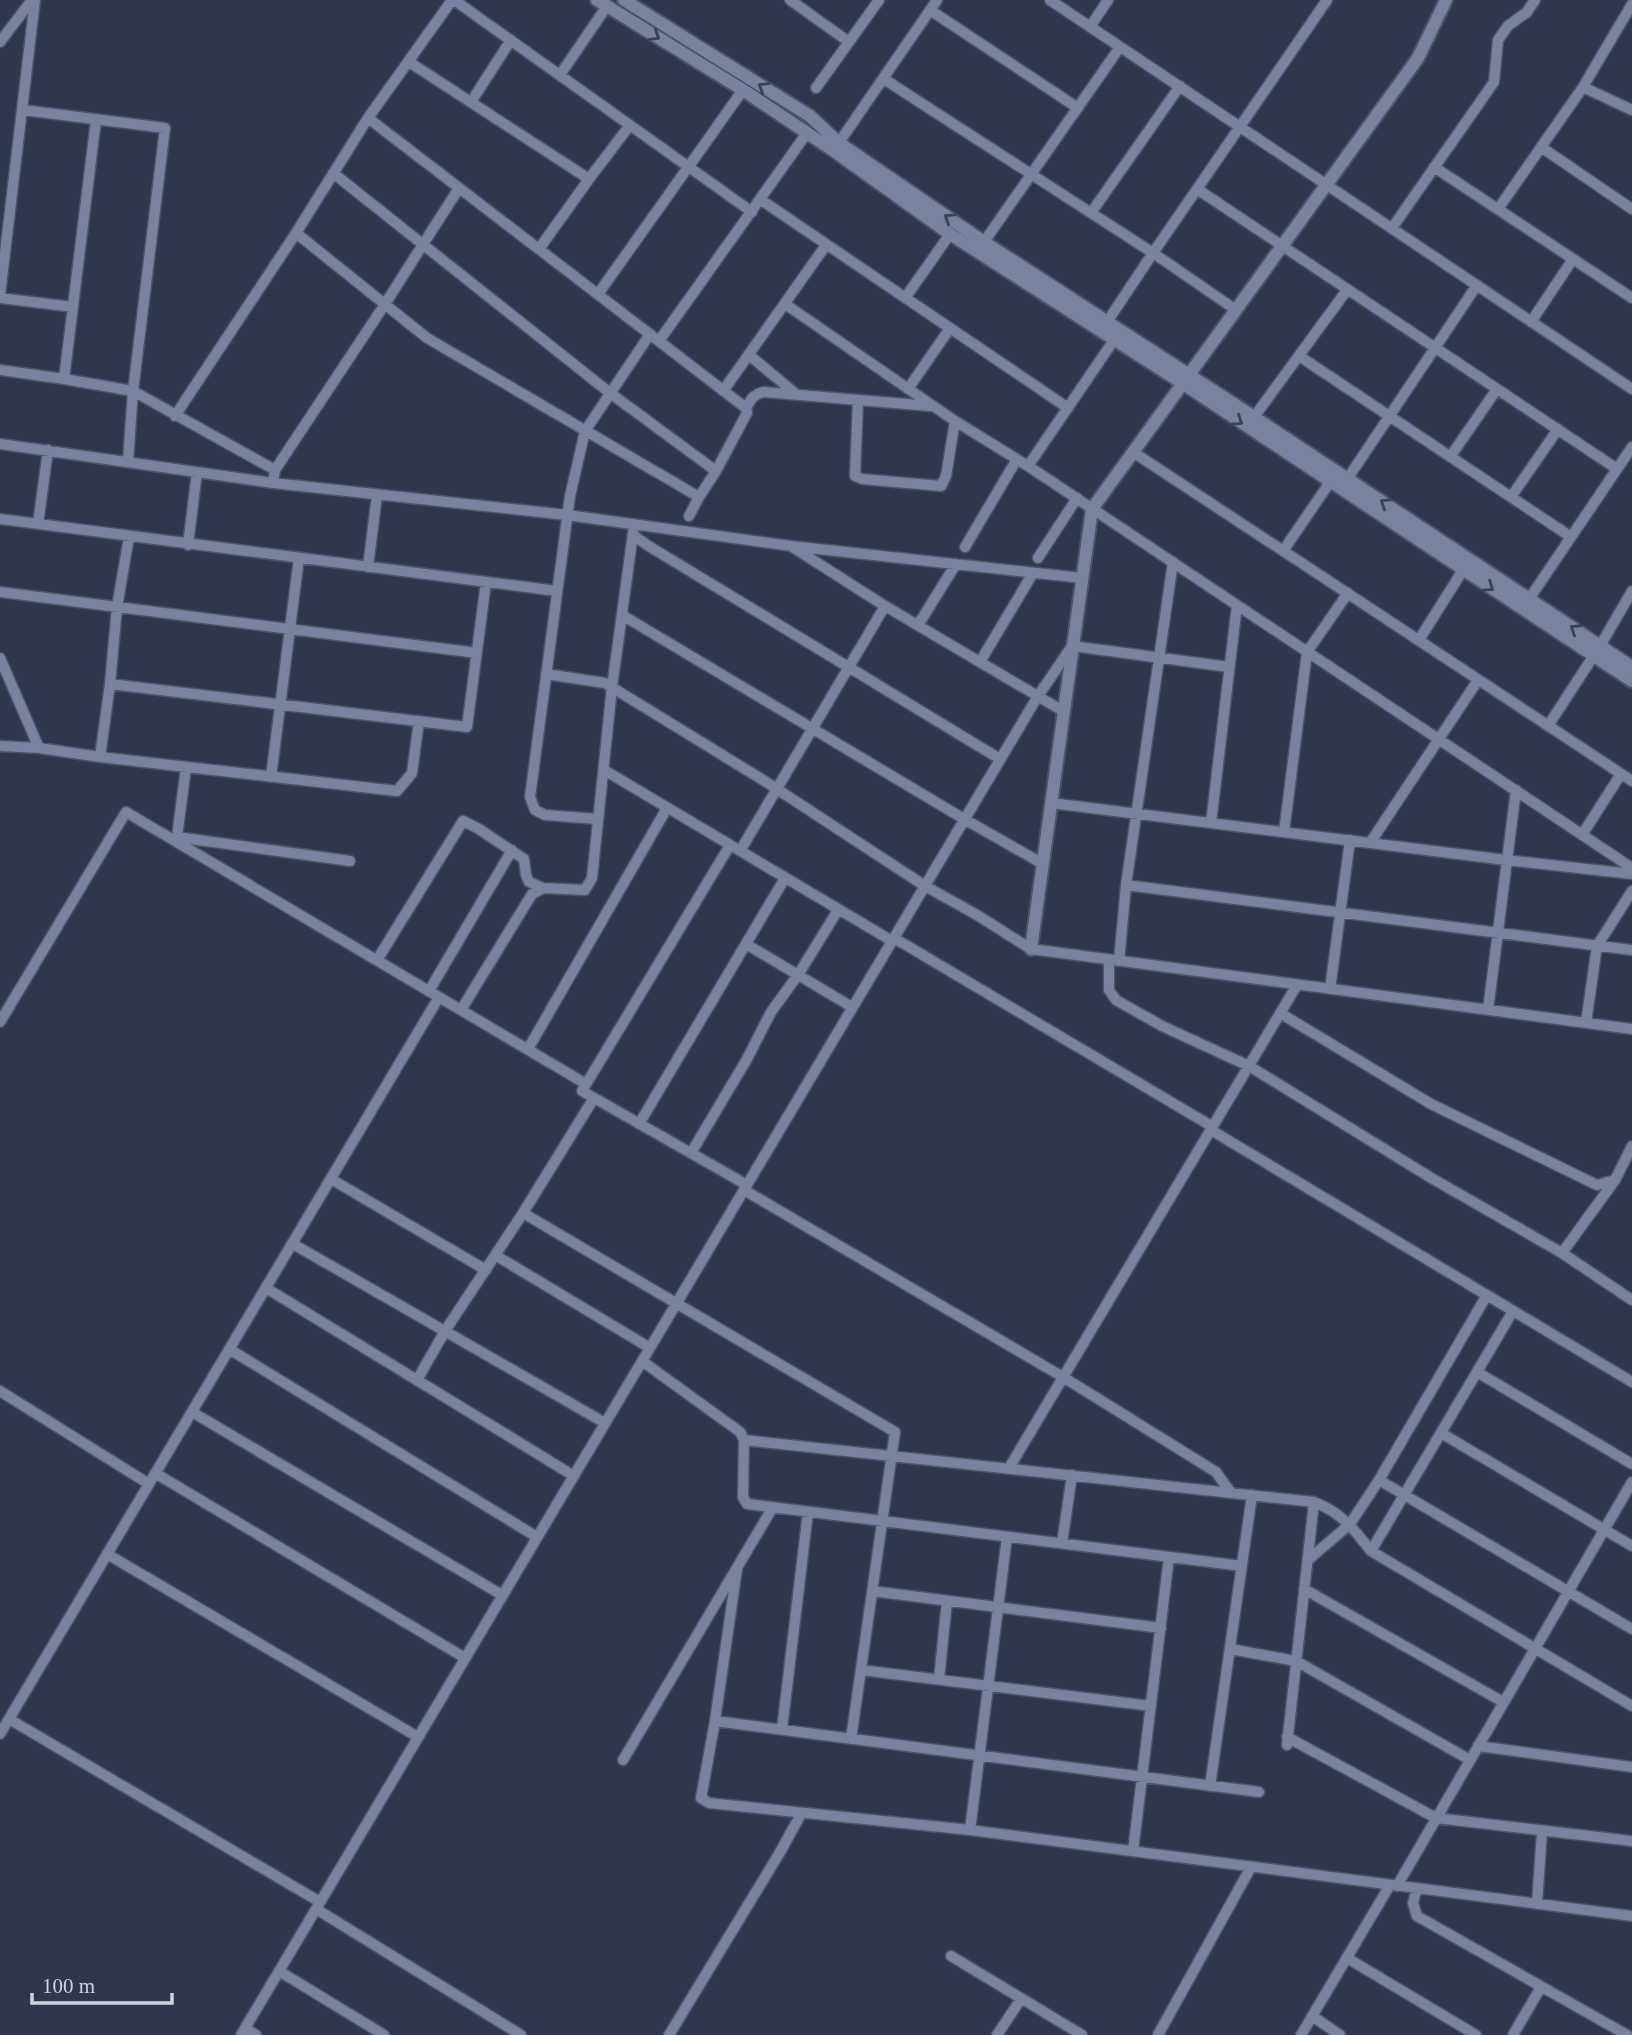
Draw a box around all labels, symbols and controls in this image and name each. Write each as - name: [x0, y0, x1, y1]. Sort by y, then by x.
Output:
- one-way arrow: [648, 27, 661, 40]
- one-way arrow: [758, 83, 771, 96]
- one-way arrow: [944, 214, 957, 226]
- one-way arrow: [1230, 413, 1243, 425]
- one-way arrow: [1380, 499, 1393, 512]
- one-way arrow: [1482, 579, 1495, 592]
- one-way arrow: [1570, 625, 1583, 637]
- scale bar: [32, 1962, 172, 2006]
- text: 100 m: [42, 1974, 95, 1998]

